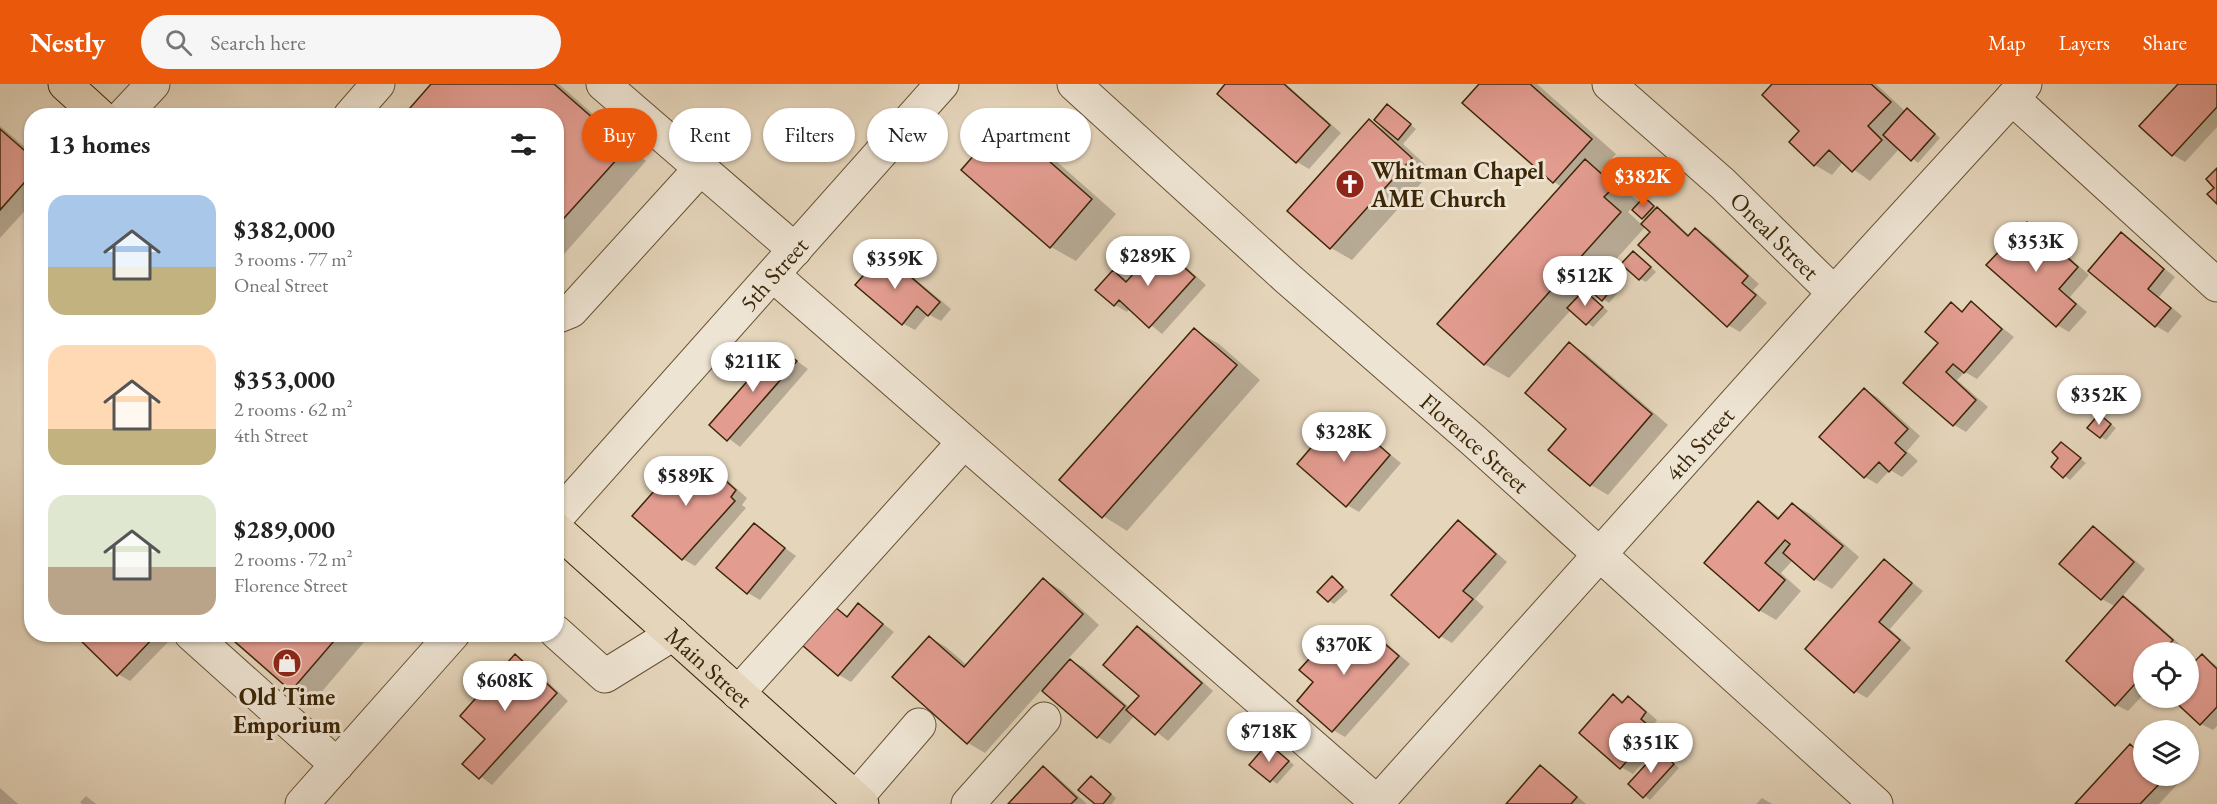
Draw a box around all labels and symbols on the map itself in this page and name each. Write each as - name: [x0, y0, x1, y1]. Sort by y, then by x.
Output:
- place label: Whitman Chapel AME Church: [1370, 155, 1545, 214]
- pin: $382K: [1601, 157, 1685, 208]
- church icon: Whitman Chapel AME Church: [1334, 168, 1366, 200]
- street label: Oneal Street: [1724, 185, 1827, 286]
- pin: $353K: [1994, 222, 2078, 273]
- street label: 5th Street: [732, 230, 815, 317]
- pin: $289K: [1106, 236, 1190, 287]
- pin: $359K: [853, 239, 937, 290]
- pin: $512K: [1543, 256, 1627, 307]
- pin: $211K: [711, 342, 795, 393]
- pin: $352K: [2057, 375, 2141, 426]
- street label: Florence Street: [1414, 386, 1537, 500]
- street label: 4th Street: [1658, 400, 1741, 487]
- pin: $328K: [1302, 412, 1386, 463]
- pin: $589K: [644, 456, 728, 507]
- street label: Main Street: [659, 619, 760, 714]
- pin: $370K: [1302, 625, 1386, 676]
- shop icon: Old Time Emporium: [271, 647, 303, 679]
- pin: $608K: [463, 661, 547, 712]
- place label: Old Time Emporium: [233, 681, 341, 740]
- pin: $718K: [1227, 712, 1311, 763]
- pin: $351K: [1609, 723, 1693, 774]

